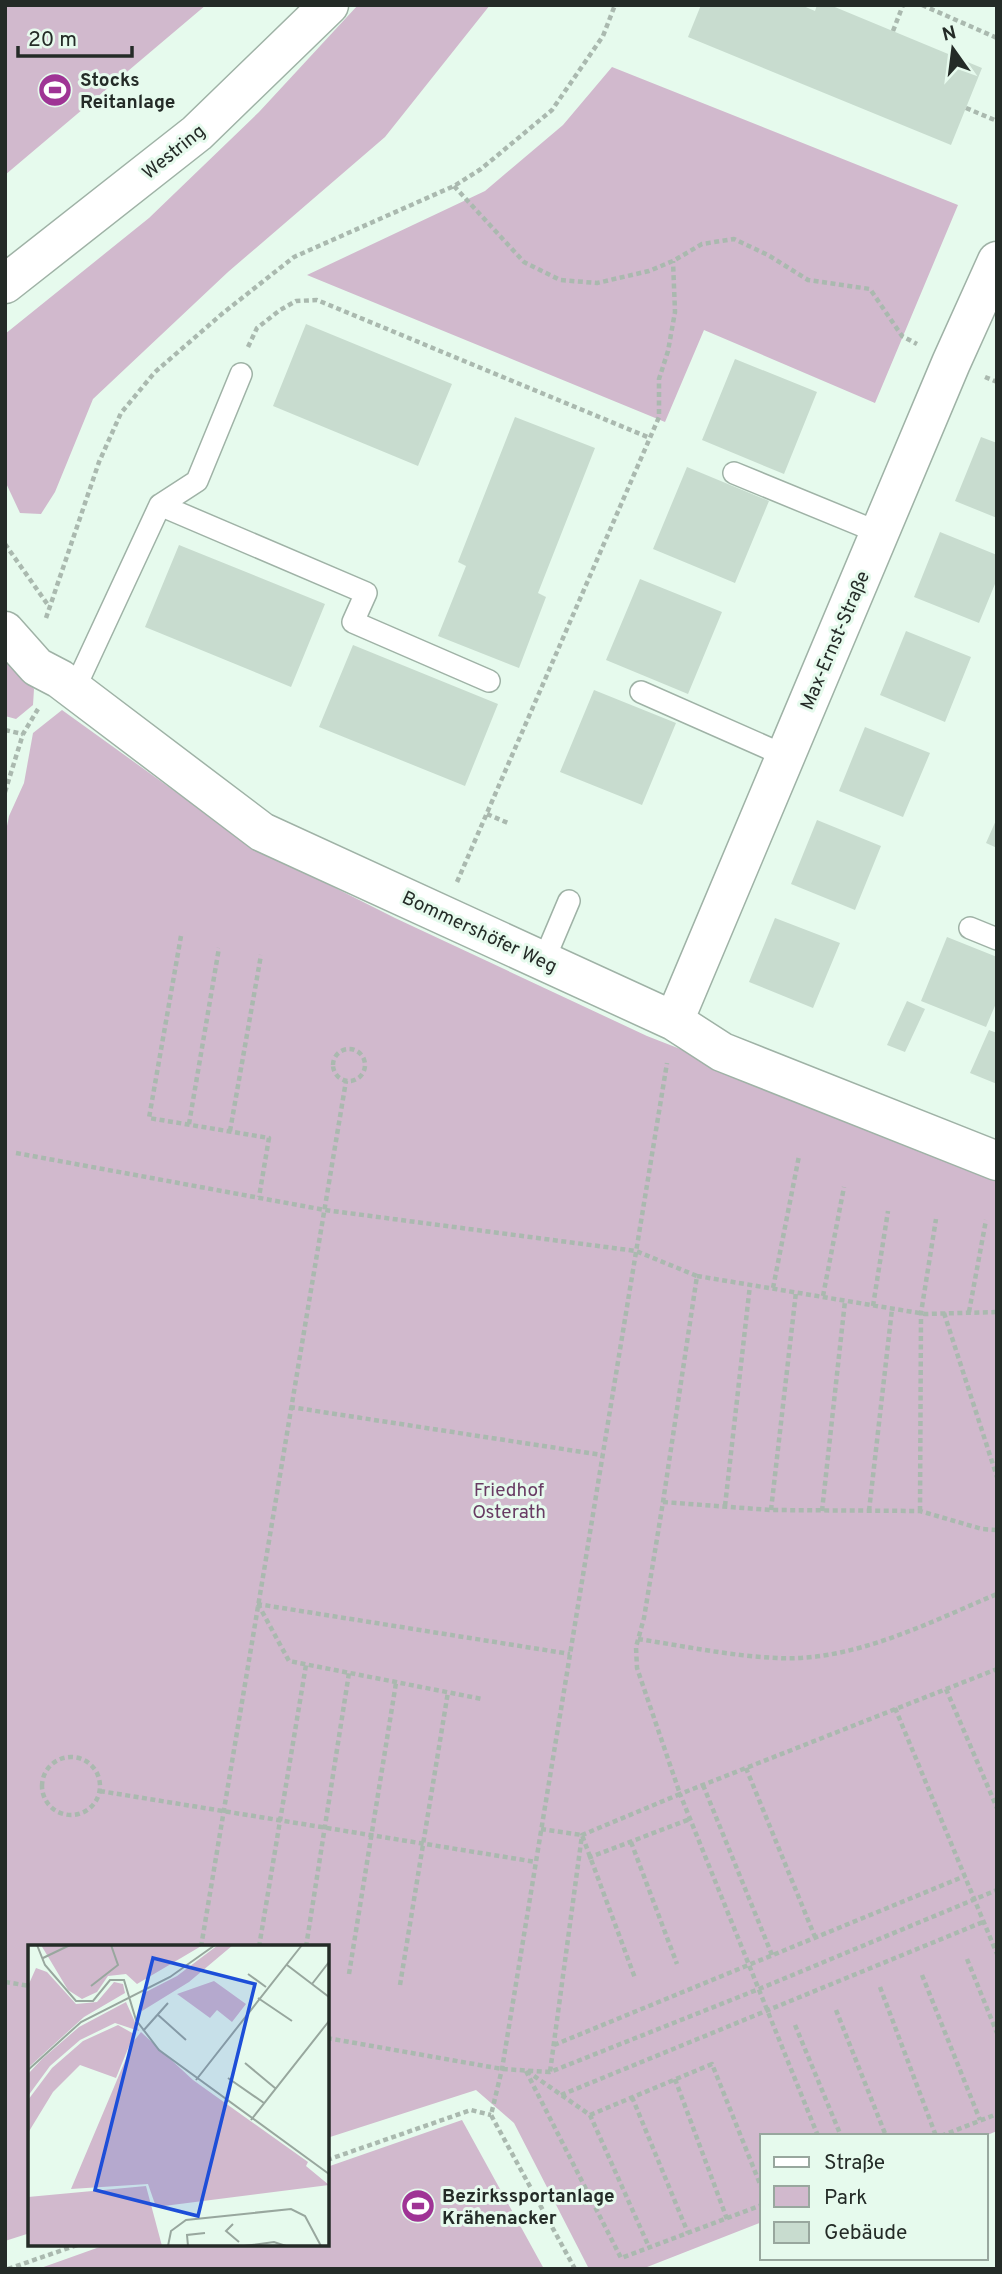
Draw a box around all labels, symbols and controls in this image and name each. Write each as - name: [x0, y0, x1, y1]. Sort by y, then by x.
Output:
- scale bar: [18, 14, 131, 58]
- north arrow: [918, 14, 988, 84]
- text: N: [940, 21, 959, 48]
- text: 20 m: [28, 27, 77, 54]
- place label: Stocks Reitanlage: [80, 69, 175, 115]
- sports icon: Stocks Reitanlage: [36, 71, 74, 109]
- street label: Westring: [138, 120, 211, 185]
- street label: Max-Ernst-Straße: [796, 568, 876, 714]
- street label: Bommershöfer Weg: [398, 886, 561, 979]
- park label: Friedhof Osterath: [472, 1479, 546, 1525]
- inset map: [28, 1945, 329, 2246]
- legend: [760, 2134, 988, 2260]
- text: Straße: [824, 2150, 885, 2177]
- place label: Bezirkssportanlage Krähenacker: [442, 2185, 615, 2231]
- text: Park: [824, 2185, 867, 2212]
- sports icon: Bezirkssportanlage Krähenacker: [399, 2187, 437, 2225]
- text: Gebäude: [824, 2220, 907, 2247]

